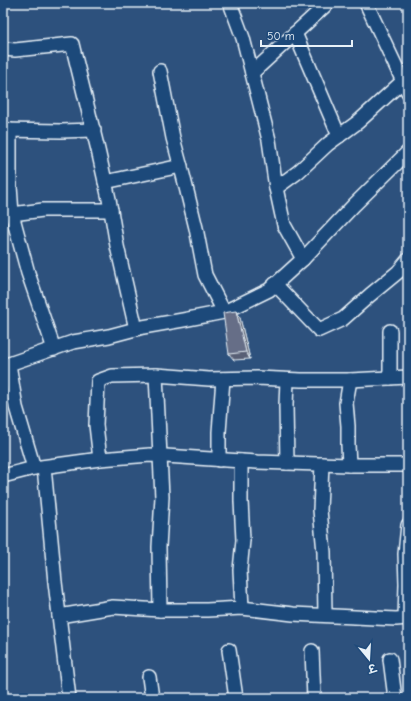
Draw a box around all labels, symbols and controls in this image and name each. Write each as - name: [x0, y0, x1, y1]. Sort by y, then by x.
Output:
- scale bar: [261, 22, 352, 48]
- text: 50 m: [267, 29, 295, 43]
- north arrow: [349, 639, 389, 679]
- text: उ: [365, 660, 378, 676]

